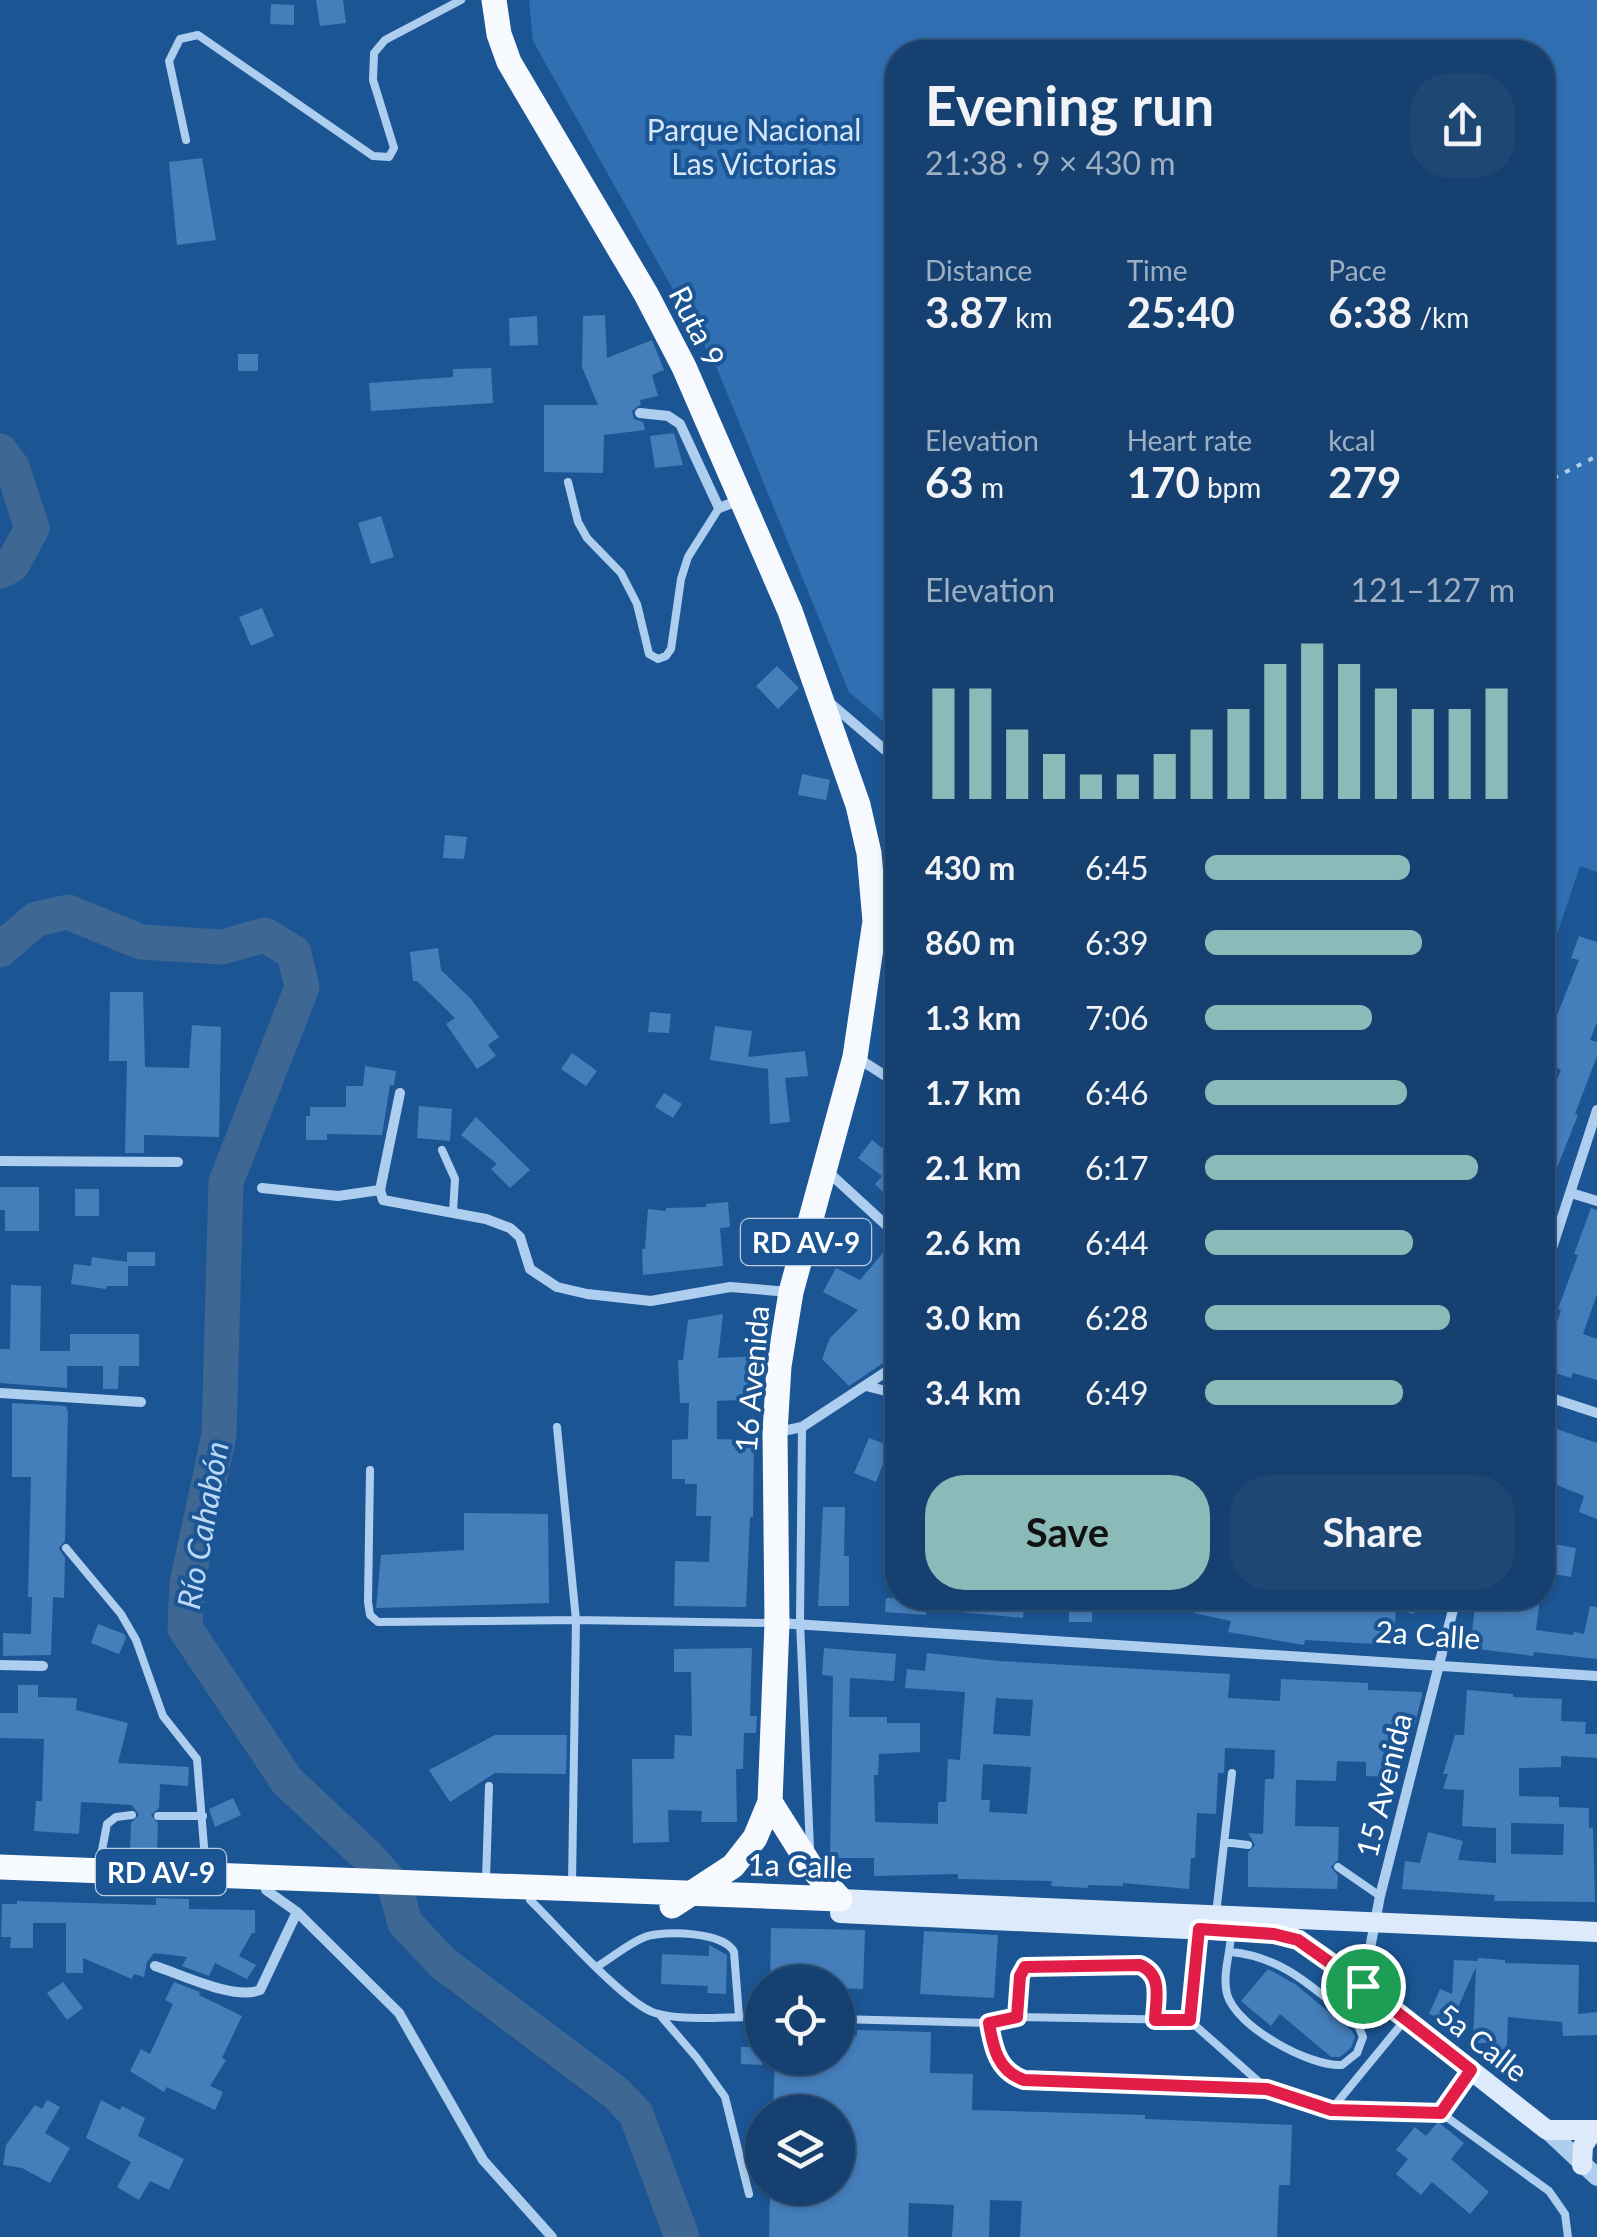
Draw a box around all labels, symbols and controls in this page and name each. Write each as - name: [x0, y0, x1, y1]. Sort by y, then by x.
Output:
- text: Evening run: [925, 72, 1214, 138]
- button: share: [1410, 73, 1515, 178]
- park label: Parque Nacional Las Victorias: [647, 111, 861, 181]
- text: 21:38 · 9 × 430 m: [925, 143, 1176, 182]
- text: Distance: [925, 253, 1032, 287]
- text: Time: [1127, 253, 1188, 287]
- text: Pace: [1328, 253, 1387, 287]
- street label: Ruta 9: [663, 280, 733, 372]
- text: 3.87: [925, 287, 1008, 337]
- text: 25:40: [1127, 287, 1235, 337]
- text: 6:38: [1328, 287, 1412, 337]
- text: km: [1008, 300, 1052, 334]
- text: /km: [1412, 300, 1469, 334]
- text: Elevation: [925, 423, 1039, 457]
- text: Heart rate: [1127, 423, 1252, 457]
- text: kcal: [1328, 423, 1376, 457]
- text: 63: [925, 457, 974, 507]
- text: 170: [1127, 457, 1200, 507]
- text: 279: [1328, 457, 1401, 507]
- text: m: [974, 470, 1004, 504]
- text: bpm: [1200, 470, 1261, 504]
- text: Elevation: [925, 570, 1055, 609]
- text: 121–127 m: [1351, 570, 1515, 609]
- text: 430 m: [925, 848, 1015, 887]
- text: 6:45: [1085, 848, 1149, 887]
- text: 860 m: [925, 923, 1015, 962]
- text: 6:39: [1085, 923, 1149, 962]
- text: 1.3 km: [925, 998, 1021, 1037]
- text: 7:06: [1085, 998, 1149, 1037]
- text: 1.7 km: [925, 1073, 1021, 1112]
- text: 6:46: [1085, 1073, 1149, 1112]
- text: 2.1 km: [925, 1148, 1021, 1187]
- text: 6:17: [1085, 1148, 1149, 1187]
- road number: RD AV-9: [741, 1219, 871, 1265]
- text: 2.6 km: [925, 1223, 1021, 1262]
- text: 6:44: [1085, 1223, 1149, 1262]
- text: 3.0 km: [925, 1298, 1021, 1337]
- text: 6:28: [1085, 1298, 1149, 1337]
- street label: 16 Avenida: [727, 1304, 775, 1454]
- text: 3.4 km: [925, 1373, 1021, 1412]
- text: 6:49: [1085, 1373, 1149, 1412]
- water label: Río Cahabón: [168, 1438, 236, 1612]
- button: Save: [925, 1475, 1210, 1590]
- button: Share: [1230, 1475, 1515, 1590]
- street label: 2a Calle: [1374, 1612, 1482, 1656]
- street label: 15 Avenida: [1348, 1709, 1418, 1861]
- street label: 1a Calle: [747, 1845, 853, 1885]
- road number: RD AV-9: [96, 1849, 226, 1895]
- pin: [1321, 1944, 1406, 2029]
- icon: arrive: [1336, 1959, 1391, 2014]
- map controls: [745, 1965, 855, 2205]
- button: locate: [745, 1965, 855, 2075]
- street label: 5a Calle: [1431, 1996, 1535, 2088]
- button: layers: [745, 2095, 855, 2205]

